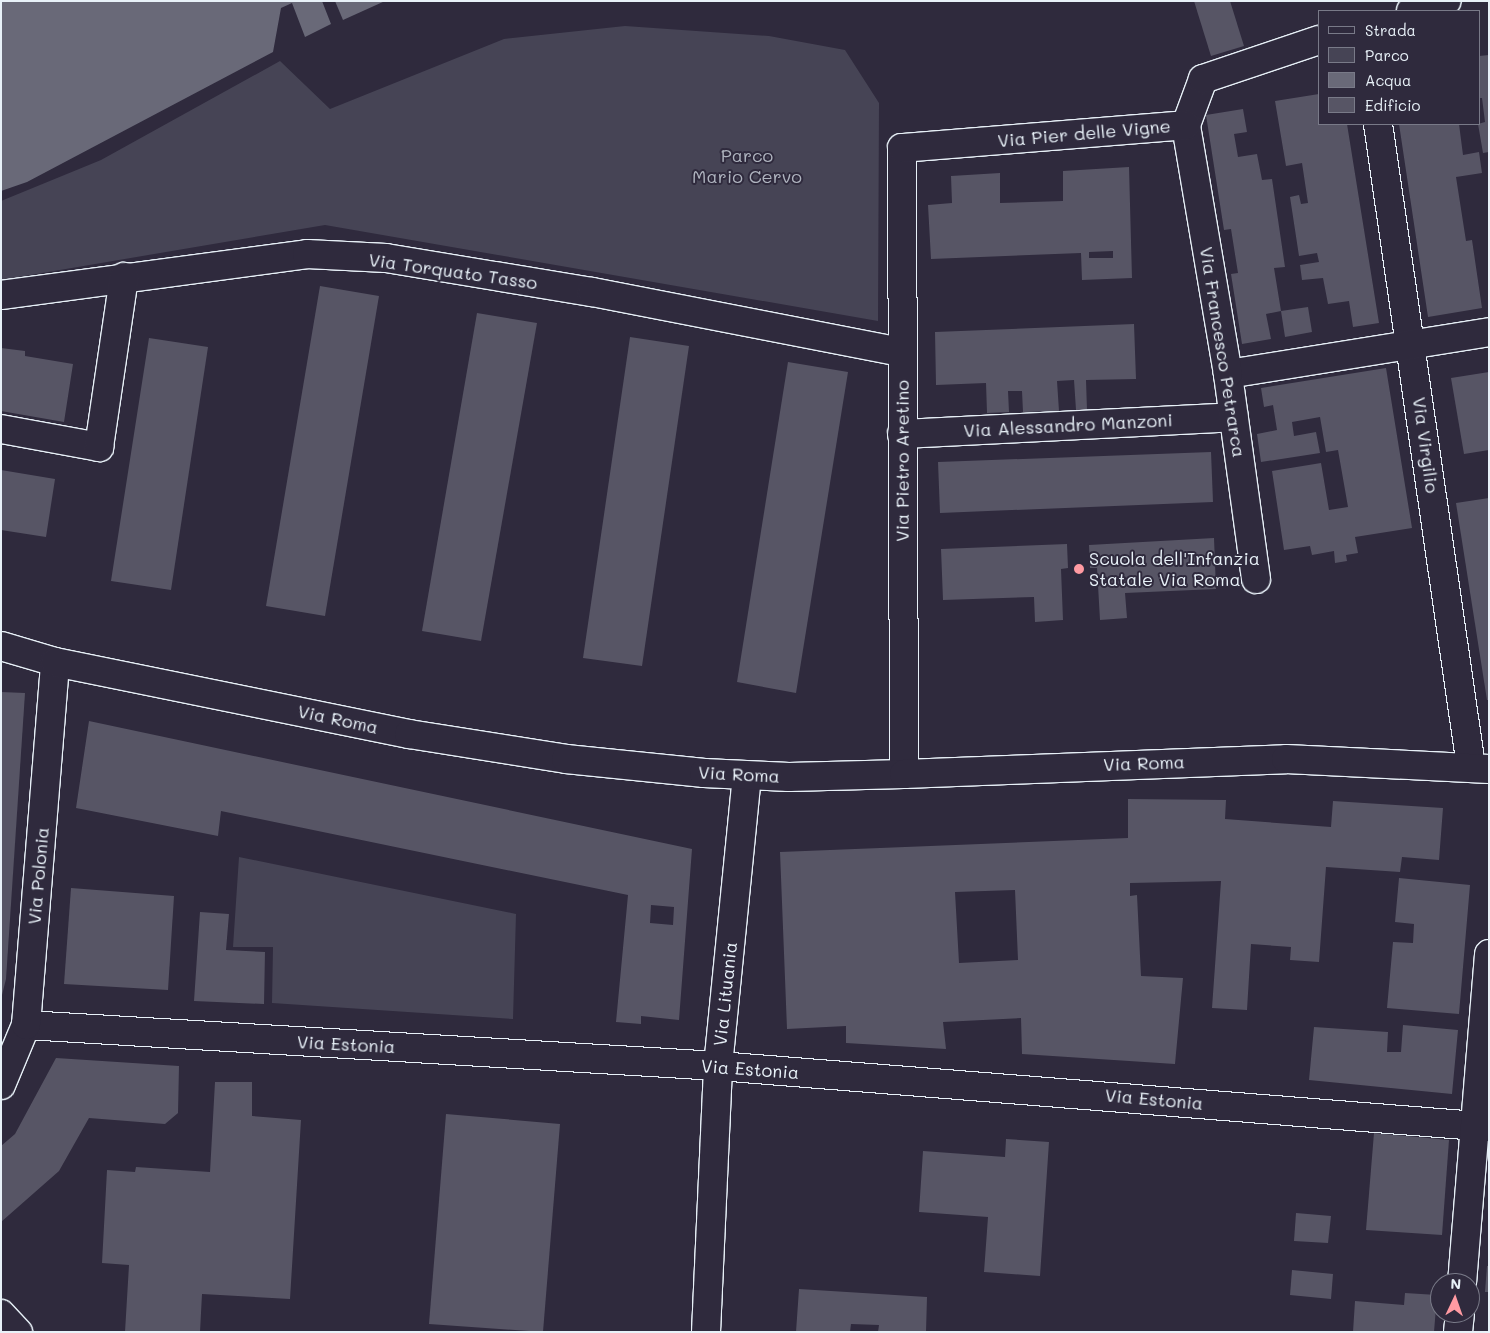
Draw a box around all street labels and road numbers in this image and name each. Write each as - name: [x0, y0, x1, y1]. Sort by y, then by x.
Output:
- street label: Via Pier delle Vigne: [997, 115, 1171, 151]
- street label: Via Francesco Petrarca: [1196, 245, 1250, 459]
- street label: Via Torquato Tasso: [367, 248, 539, 294]
- street label: Via Pietro Aretino: [891, 380, 913, 542]
- street label: Via Virgilio: [1409, 396, 1443, 494]
- street label: Via Alessandro Manzoni: [963, 409, 1173, 441]
- street label: Via Roma: [296, 700, 380, 738]
- street label: Via Roma: [1103, 751, 1185, 775]
- street label: Via Roma: [698, 761, 780, 787]
- street label: Via Polonia: [23, 826, 53, 926]
- street label: Via Lituania: [709, 941, 741, 1047]
- street label: Via Estonia: [296, 1031, 396, 1057]
- street label: Via Estonia: [700, 1055, 800, 1083]
- street label: Via Estonia: [1104, 1084, 1204, 1114]

